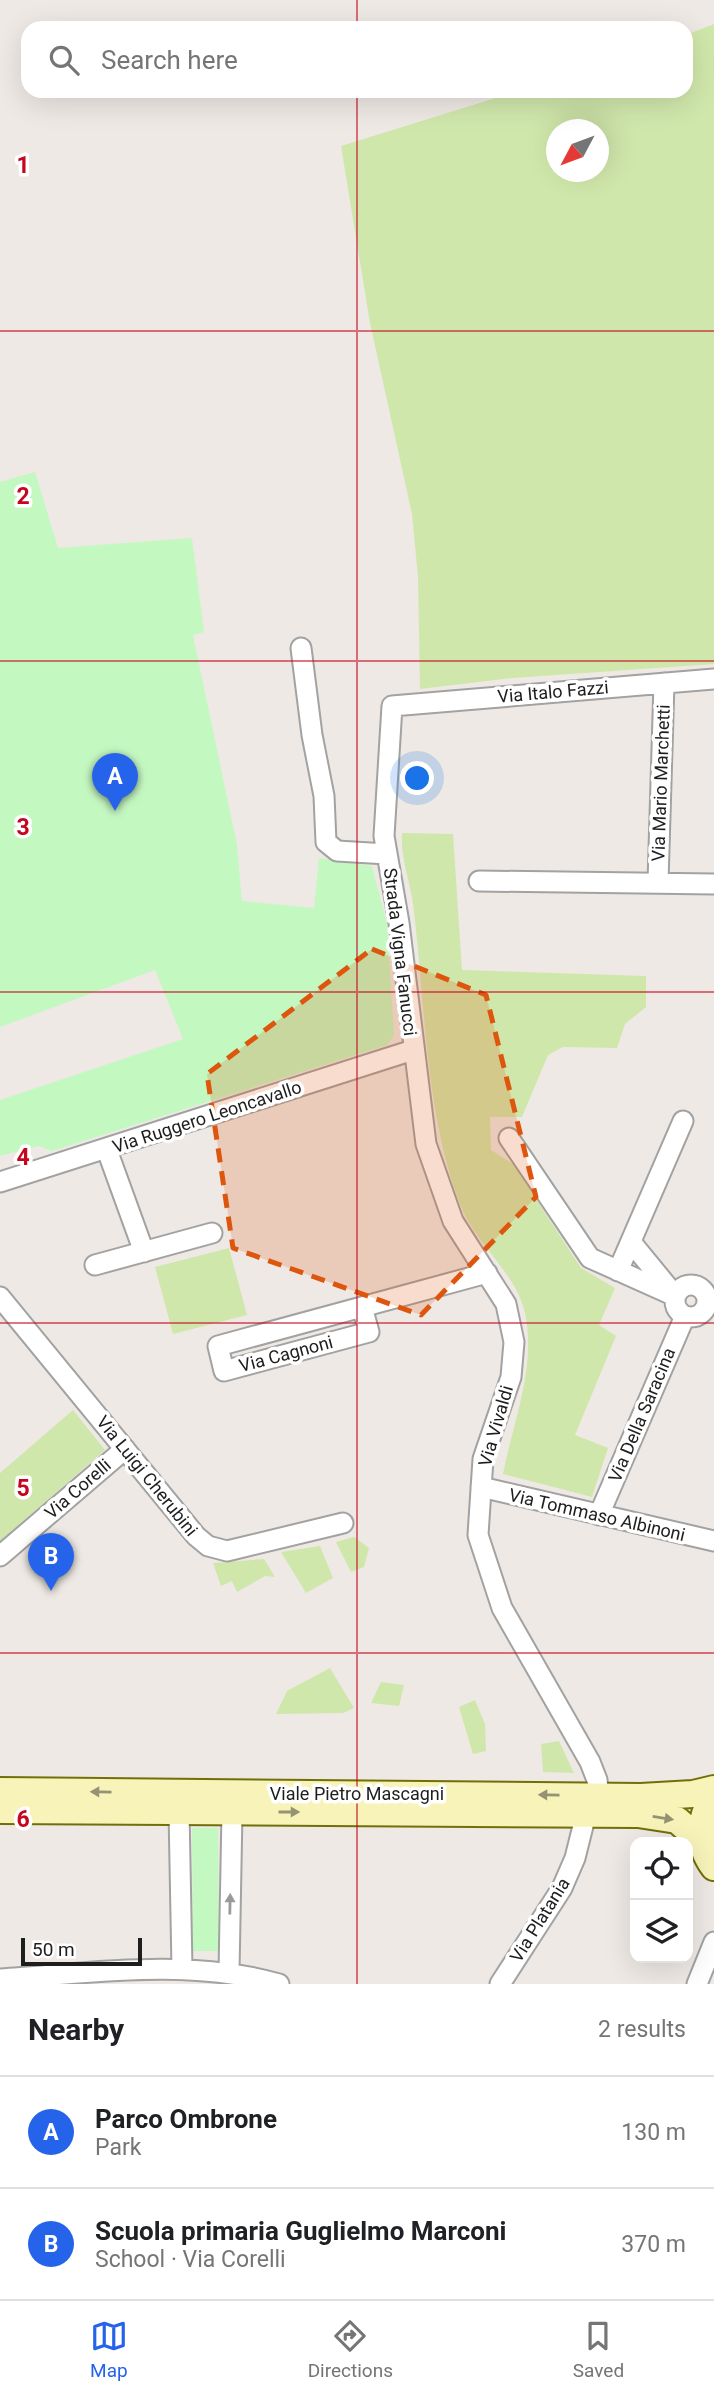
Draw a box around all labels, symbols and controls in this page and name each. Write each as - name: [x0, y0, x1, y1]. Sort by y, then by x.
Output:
- search box: [21, 21, 693, 98]
- icon: search: [45, 41, 83, 79]
- text: Search here: [101, 45, 238, 75]
- north arrow: [546, 119, 609, 182]
- text: 1: [16, 152, 30, 179]
- text: 2: [16, 483, 30, 510]
- street label: Via Italo Fazzi: [497, 676, 609, 707]
- street label: Via Mario Marchetti: [647, 704, 674, 862]
- pin: A: [92, 753, 138, 811]
- your location: [400, 761, 434, 795]
- text: 3: [16, 814, 30, 841]
- street label: Strada Vigna Fanucci: [380, 867, 421, 1037]
- street label: Via Ruggero Leoncavallo: [110, 1076, 304, 1157]
- text: 4: [16, 1144, 30, 1171]
- street label: Via Cagnoni: [237, 1331, 335, 1376]
- street label: Via Della Saracina: [604, 1344, 679, 1485]
- street label: Via Vivaldi: [474, 1383, 517, 1469]
- street label: Via Luigi Cherubini: [92, 1411, 202, 1540]
- street label: Via Corelli: [40, 1454, 115, 1523]
- text: 5: [16, 1475, 30, 1502]
- street label: Via Tommaso Albinoni: [507, 1484, 687, 1545]
- pin: B: [28, 1533, 74, 1591]
- street label: Viale Pietro Mascagni: [270, 1783, 444, 1804]
- one-way arrow: [89, 1786, 111, 1798]
- one-way arrow: [537, 1789, 559, 1801]
- text: 6: [16, 1806, 30, 1833]
- one-way arrow: [278, 1806, 300, 1818]
- one-way arrow: [652, 1813, 674, 1824]
- map controls: [630, 1837, 693, 1963]
- button: locate: [630, 1837, 693, 1900]
- street label: Via Platania: [505, 1874, 574, 1966]
- one-way arrow: [224, 1893, 236, 1915]
- button: layers: [630, 1900, 693, 1963]
- scale bar: [21, 1935, 142, 1967]
- text: 50 m: [32, 1938, 75, 1961]
- text: Nearby: [28, 2012, 124, 2047]
- text: 2 results: [598, 2016, 686, 2043]
- text: Parco Ombrone: [95, 2104, 277, 2134]
- text: A: [43, 2119, 59, 2146]
- text: 130 m: [621, 2119, 686, 2146]
- text: Park: [95, 2134, 141, 2161]
- text: Scuola primaria Guglielmo Marconi: [95, 2216, 506, 2246]
- text: B: [44, 2231, 58, 2258]
- text: 370 m: [621, 2231, 686, 2258]
- text: School · Via Corelli: [95, 2246, 286, 2273]
- tab: Map: [90, 2317, 128, 2382]
- tab: Directions: [308, 2317, 393, 2382]
- tab: Saved: [573, 2317, 624, 2382]

